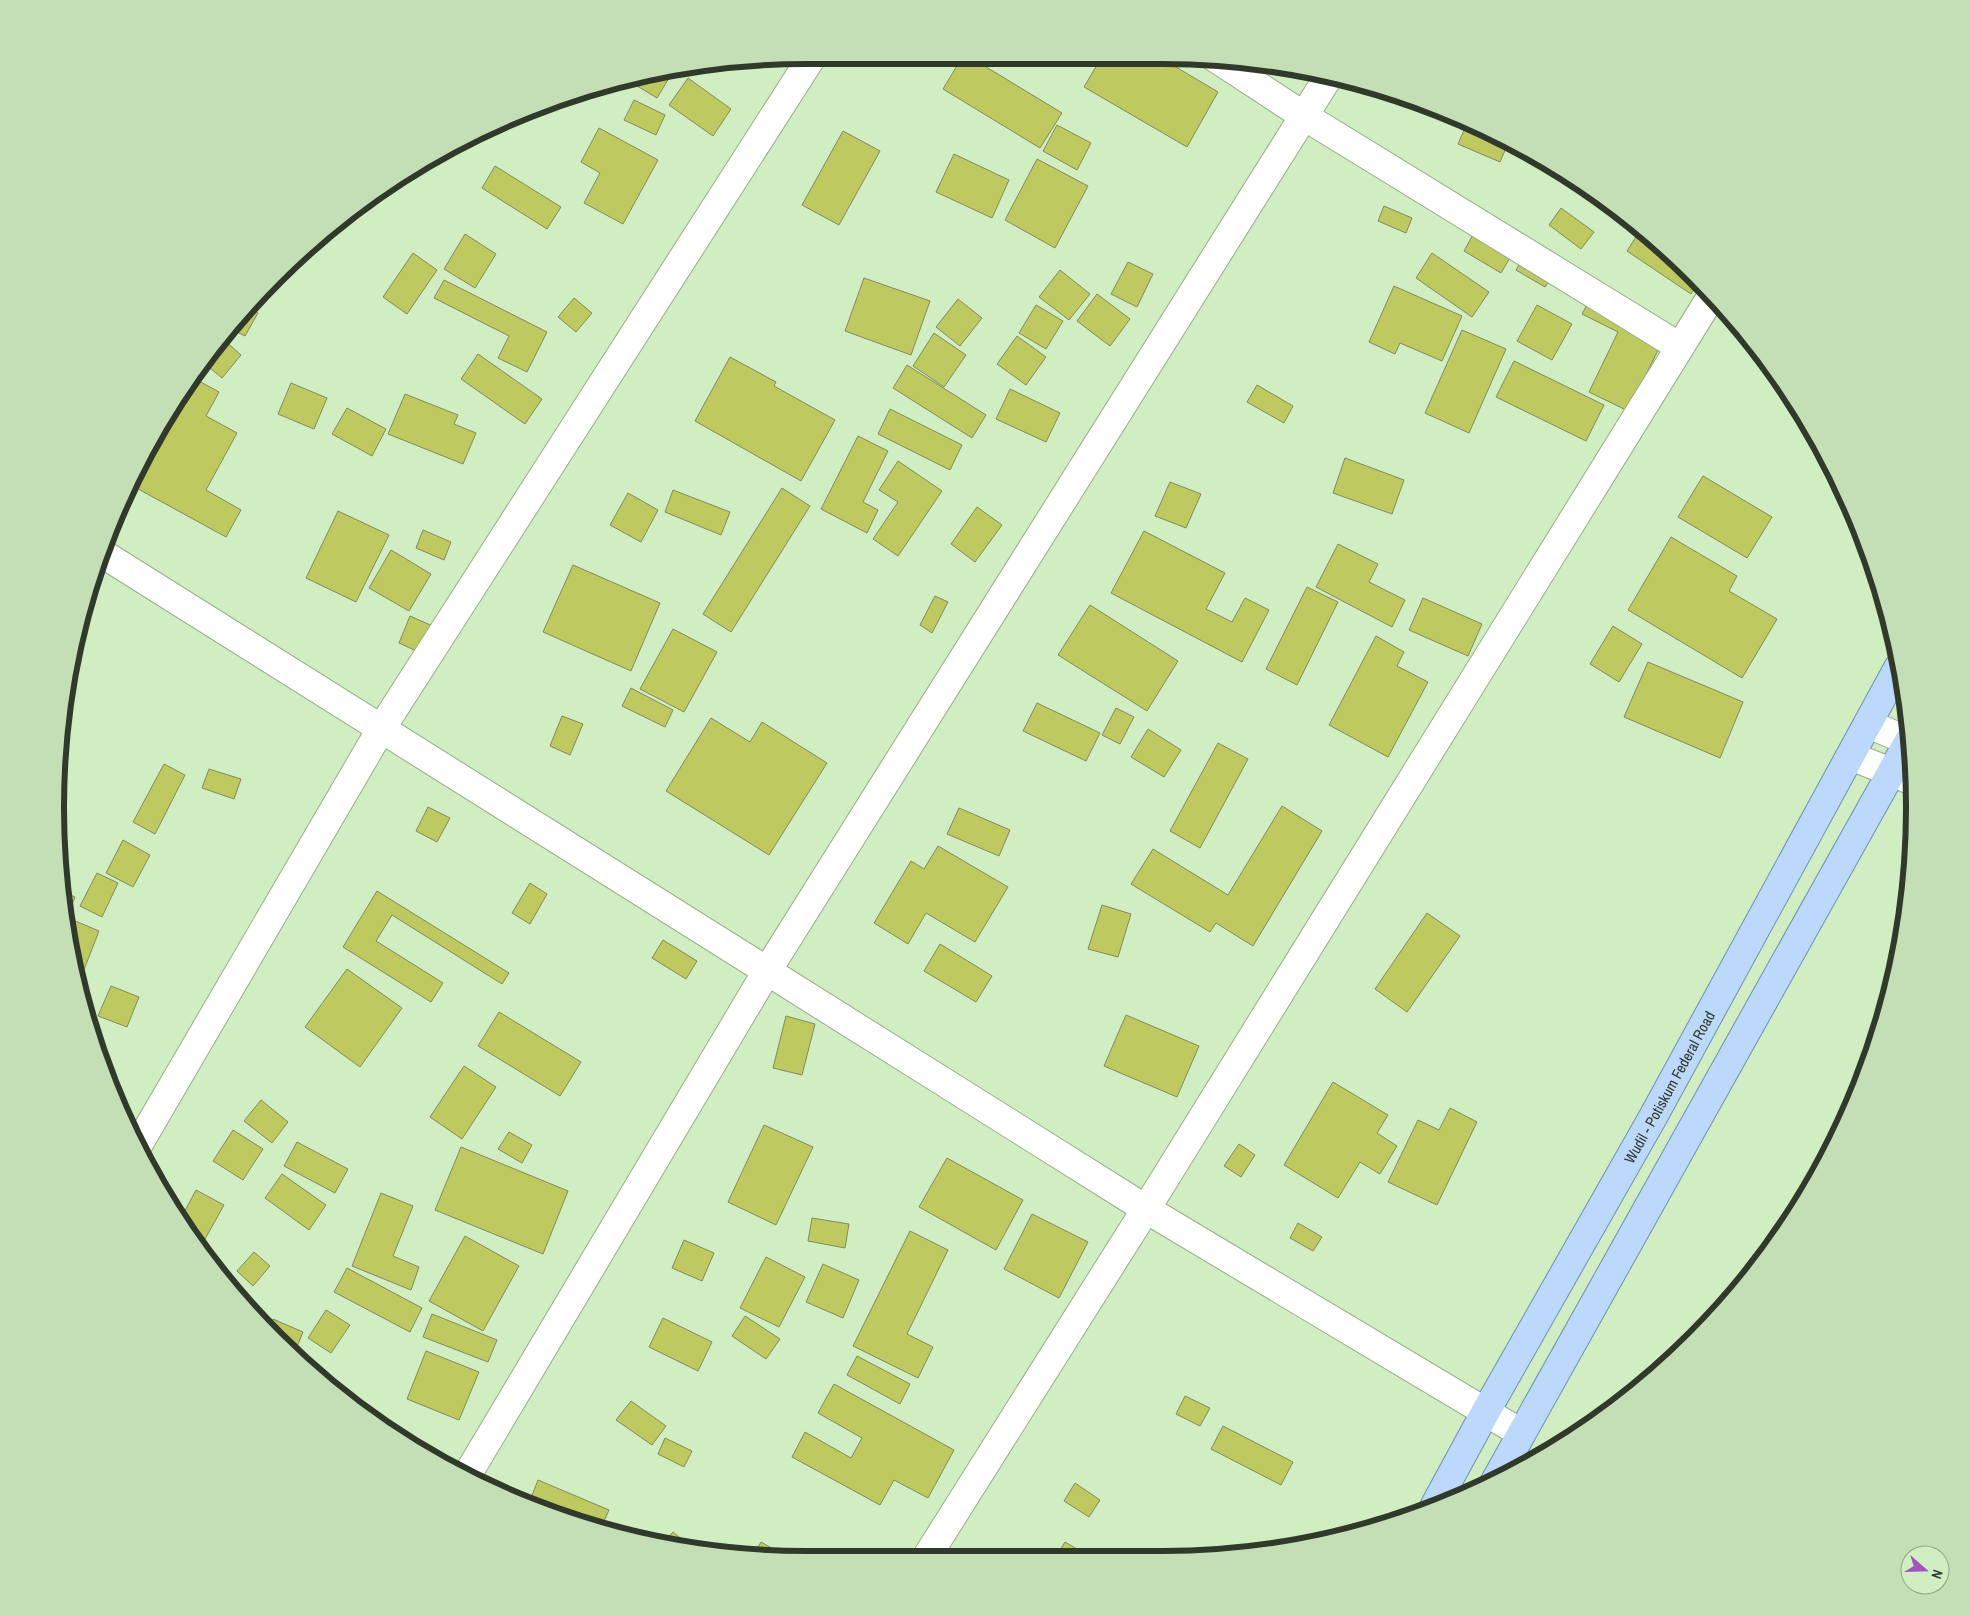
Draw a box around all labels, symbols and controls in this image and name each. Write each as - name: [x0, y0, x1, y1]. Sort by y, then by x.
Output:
- street label: Wudil - Potiskum Federal Road: [1618, 1007, 1719, 1167]
- north arrow: [1900, 1545, 1950, 1595]
- text: N: [1927, 1567, 1947, 1581]

